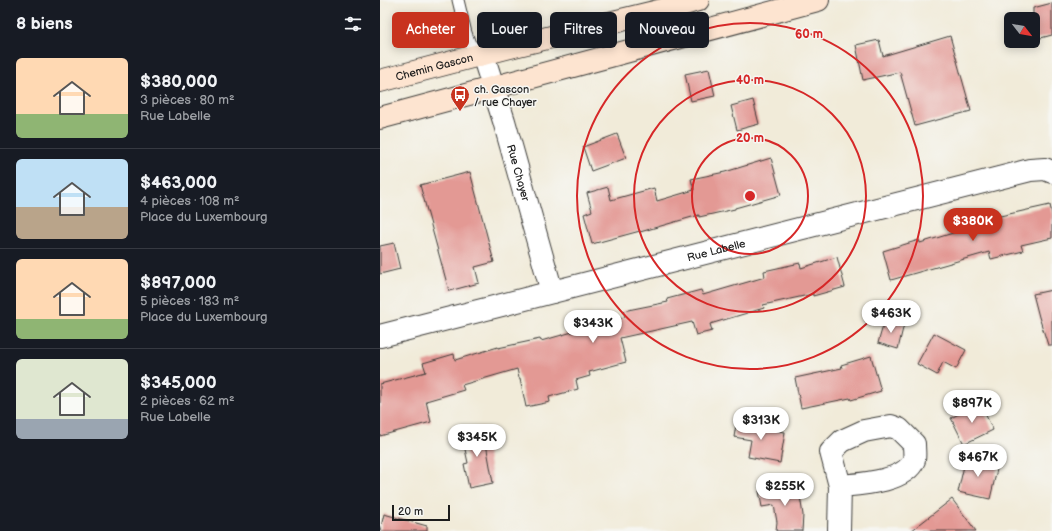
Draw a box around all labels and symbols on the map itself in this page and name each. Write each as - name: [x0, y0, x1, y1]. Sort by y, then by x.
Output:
- north arrow: [1004, 12, 1040, 48]
- text: 60 m: [795, 27, 823, 42]
- street label: Chemin Gascon: [394, 51, 474, 84]
- text: 40 m: [736, 73, 764, 88]
- place label: ch. Gascon / rue Chayer: [474, 83, 537, 109]
- bus stop icon: ch. Gascon / rue Chayer: [449, 84, 471, 112]
- text: 20 m: [736, 131, 764, 146]
- street label: Rue Chayer: [504, 143, 532, 204]
- centre of rings: [743, 189, 757, 203]
- pin: $380K: [945, 208, 1001, 242]
- street label: Rue Labelle: [686, 237, 747, 264]
- pin: $463K: [863, 300, 919, 334]
- pin: $343K: [565, 310, 621, 344]
- pin: $897K: [944, 390, 1000, 424]
- pin: $313K: [733, 407, 789, 441]
- pin: $345K: [449, 424, 505, 458]
- pin: $467K: [950, 444, 1006, 478]
- pin: $255K: [757, 473, 813, 507]
- scale bar: [392, 503, 450, 522]

